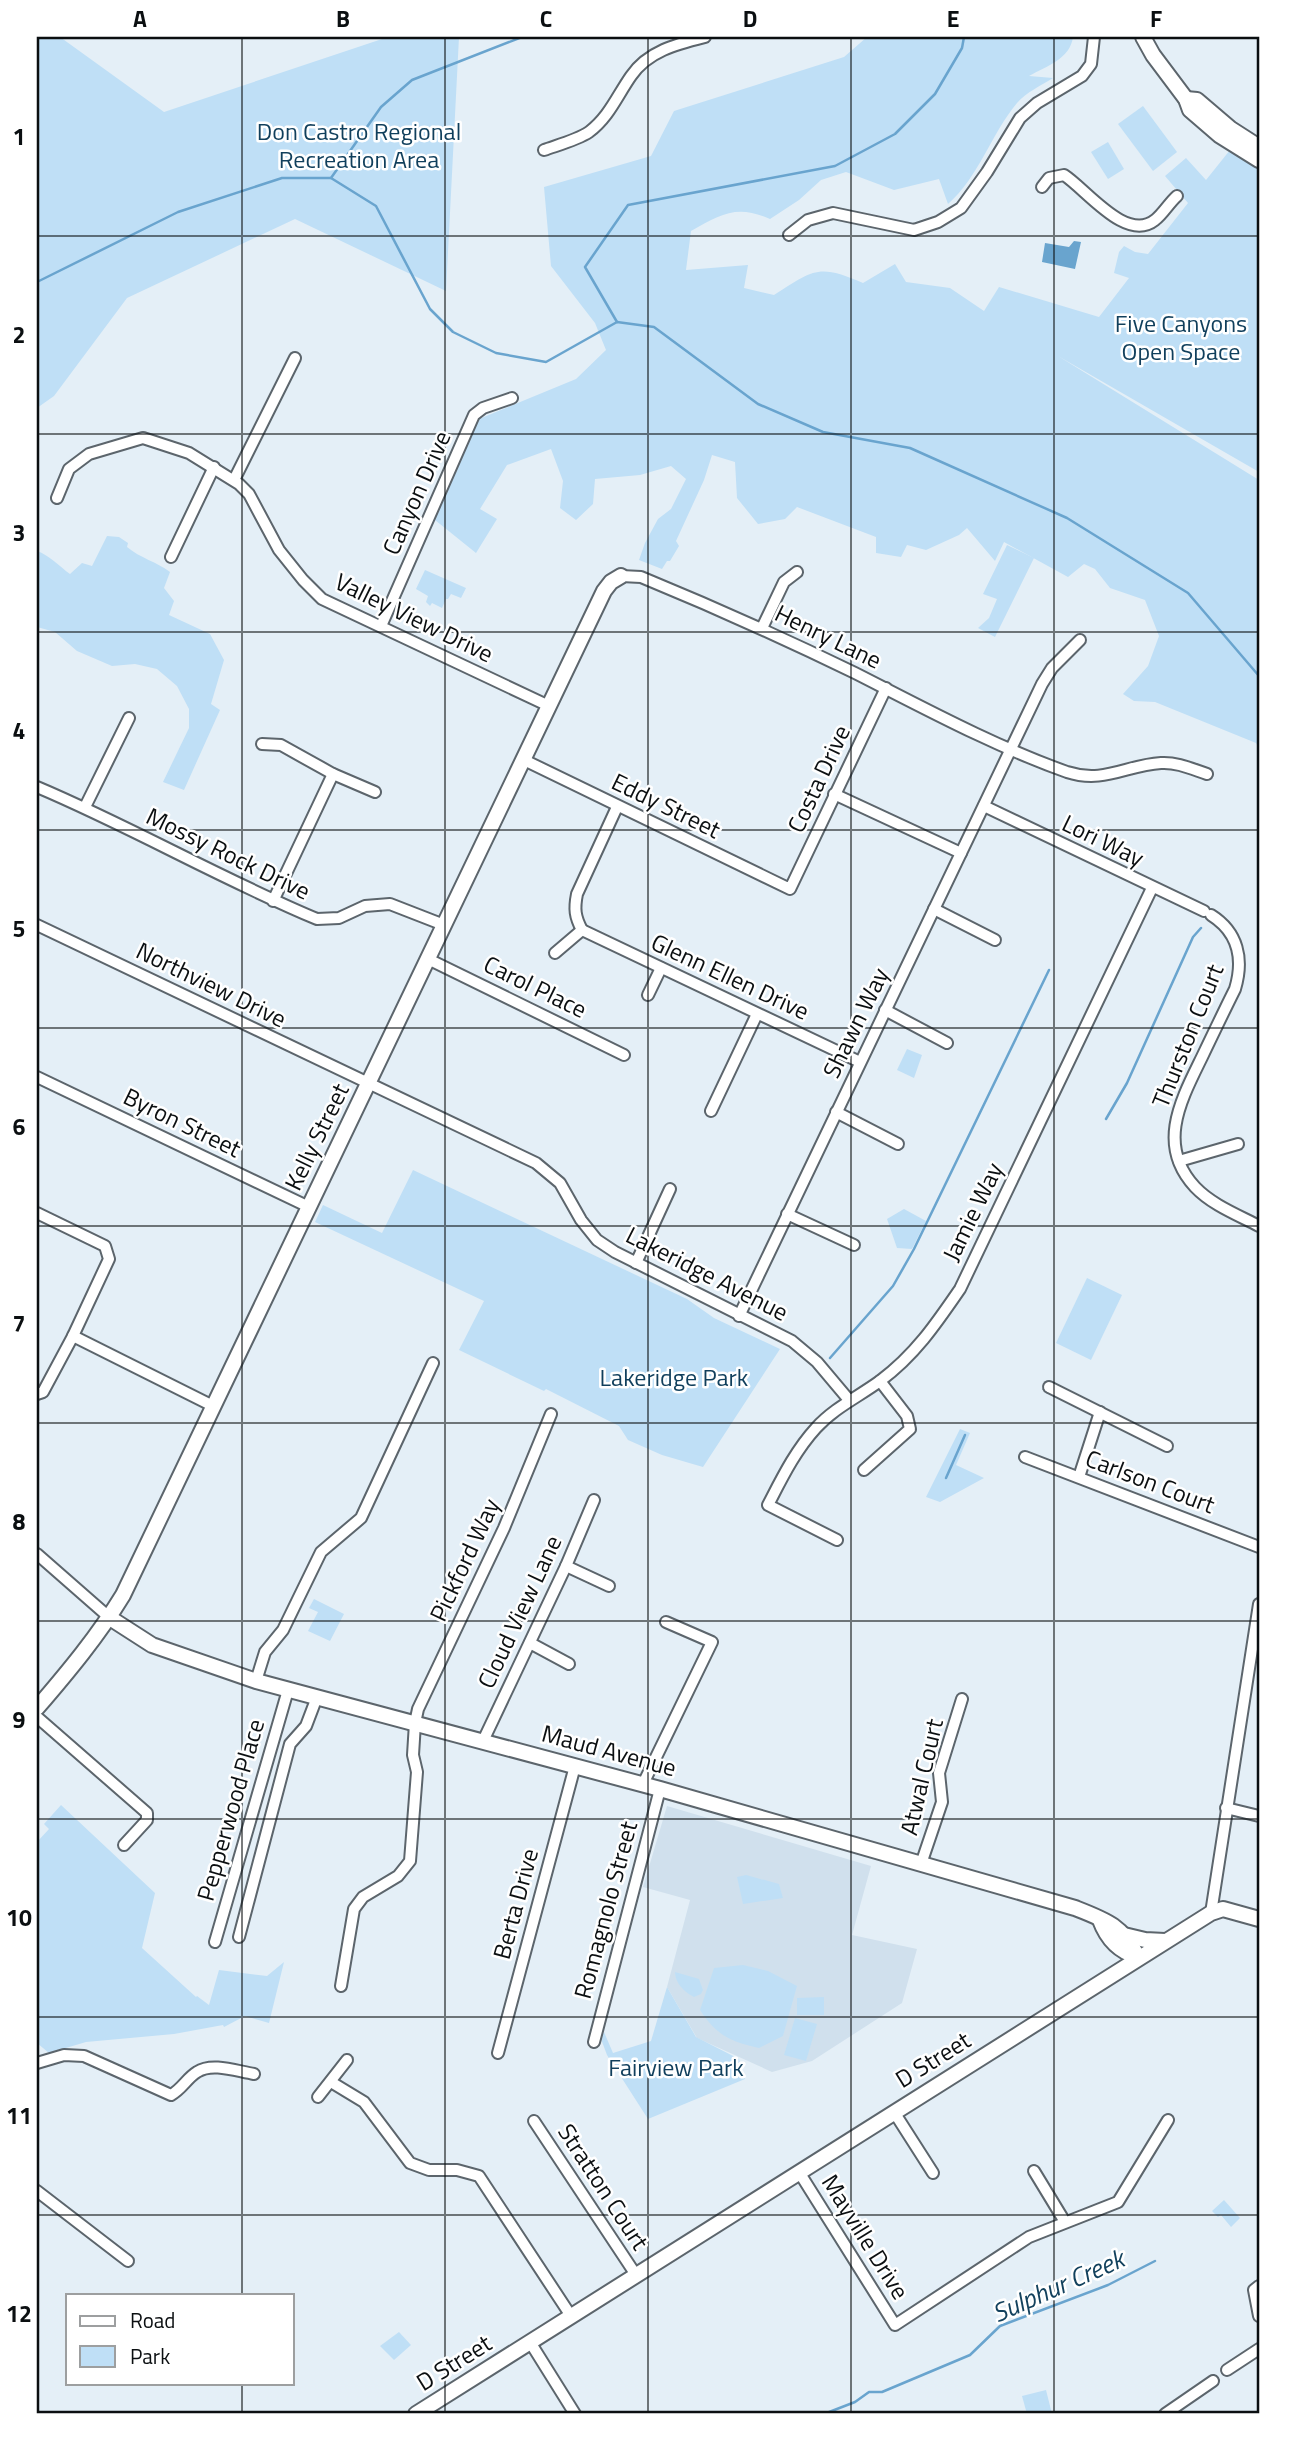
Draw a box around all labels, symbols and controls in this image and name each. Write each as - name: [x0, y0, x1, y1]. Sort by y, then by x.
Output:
- text: A: [133, 1, 147, 36]
- text: B: [336, 1, 350, 36]
- text: C: [540, 1, 552, 36]
- text: D: [743, 1, 757, 36]
- text: E: [947, 1, 959, 36]
- text: F: [1150, 1, 1162, 36]
- park label: Don Castro Regional Recreation Area: [257, 113, 461, 177]
- text: 1: [13, 119, 25, 154]
- park label: Five Canyons Open Space: [1115, 305, 1247, 369]
- text: 2: [13, 317, 25, 352]
- street label: Canyon Drive: [373, 425, 459, 560]
- text: 3: [13, 515, 25, 550]
- street label: Valley View Drive: [329, 563, 500, 671]
- street label: Henry Lane: [769, 595, 888, 677]
- text: 4: [13, 713, 25, 748]
- street label: Costa Drive: [778, 719, 859, 838]
- street label: Eddy Street: [606, 763, 728, 847]
- street label: Mossy Rock Drive: [140, 798, 317, 908]
- street label: Lori Way: [1056, 805, 1151, 876]
- text: 5: [13, 911, 25, 946]
- street label: Glenn Ellen Drive: [645, 924, 815, 1028]
- street label: Northview Drive: [130, 932, 293, 1036]
- street label: Carol Place: [478, 946, 593, 1027]
- street label: Thurston Court: [1142, 958, 1232, 1113]
- street label: Shawn Way: [813, 961, 897, 1084]
- street label: Kelly Street: [275, 1076, 358, 1196]
- street label: Byron Street: [117, 1078, 248, 1166]
- text: 6: [13, 1109, 26, 1144]
- street label: Jamie Way: [933, 1156, 1012, 1267]
- street label: Lakeridge Avenue: [620, 1217, 795, 1330]
- text: 7: [13, 1306, 25, 1341]
- park label: Lakeridge Park: [600, 1359, 749, 1395]
- street label: Carlson Court: [1080, 1440, 1221, 1522]
- street label: Pickford Way: [420, 1492, 509, 1627]
- text: 8: [13, 1504, 26, 1539]
- street label: Cloud View Lane: [468, 1529, 570, 1694]
- text: 9: [13, 1702, 26, 1737]
- street label: Pepperwood Place: [187, 1715, 273, 1905]
- street label: Maud Avenue: [538, 1715, 681, 1785]
- street label: Atwal Court: [890, 1715, 952, 1838]
- street label: Romagnolo Street: [564, 1816, 646, 2003]
- street label: Berta Drive: [483, 1844, 547, 1963]
- text: 10: [6, 1900, 32, 1935]
- street label: D Street: [888, 2022, 978, 2096]
- park label: Fairview Park: [608, 2049, 744, 2085]
- text: 11: [6, 2098, 32, 2133]
- street label: Stratton Court: [549, 2116, 659, 2257]
- street label: Mayville Drive: [813, 2167, 919, 2306]
- water label: Sulphur Creek: [985, 2238, 1133, 2332]
- legend: [66, 2294, 294, 2384]
- text: 12: [6, 2296, 32, 2331]
- text: Road: [130, 2304, 175, 2336]
- street label: D Street: [409, 2325, 499, 2399]
- text: Park: [130, 2340, 170, 2372]

